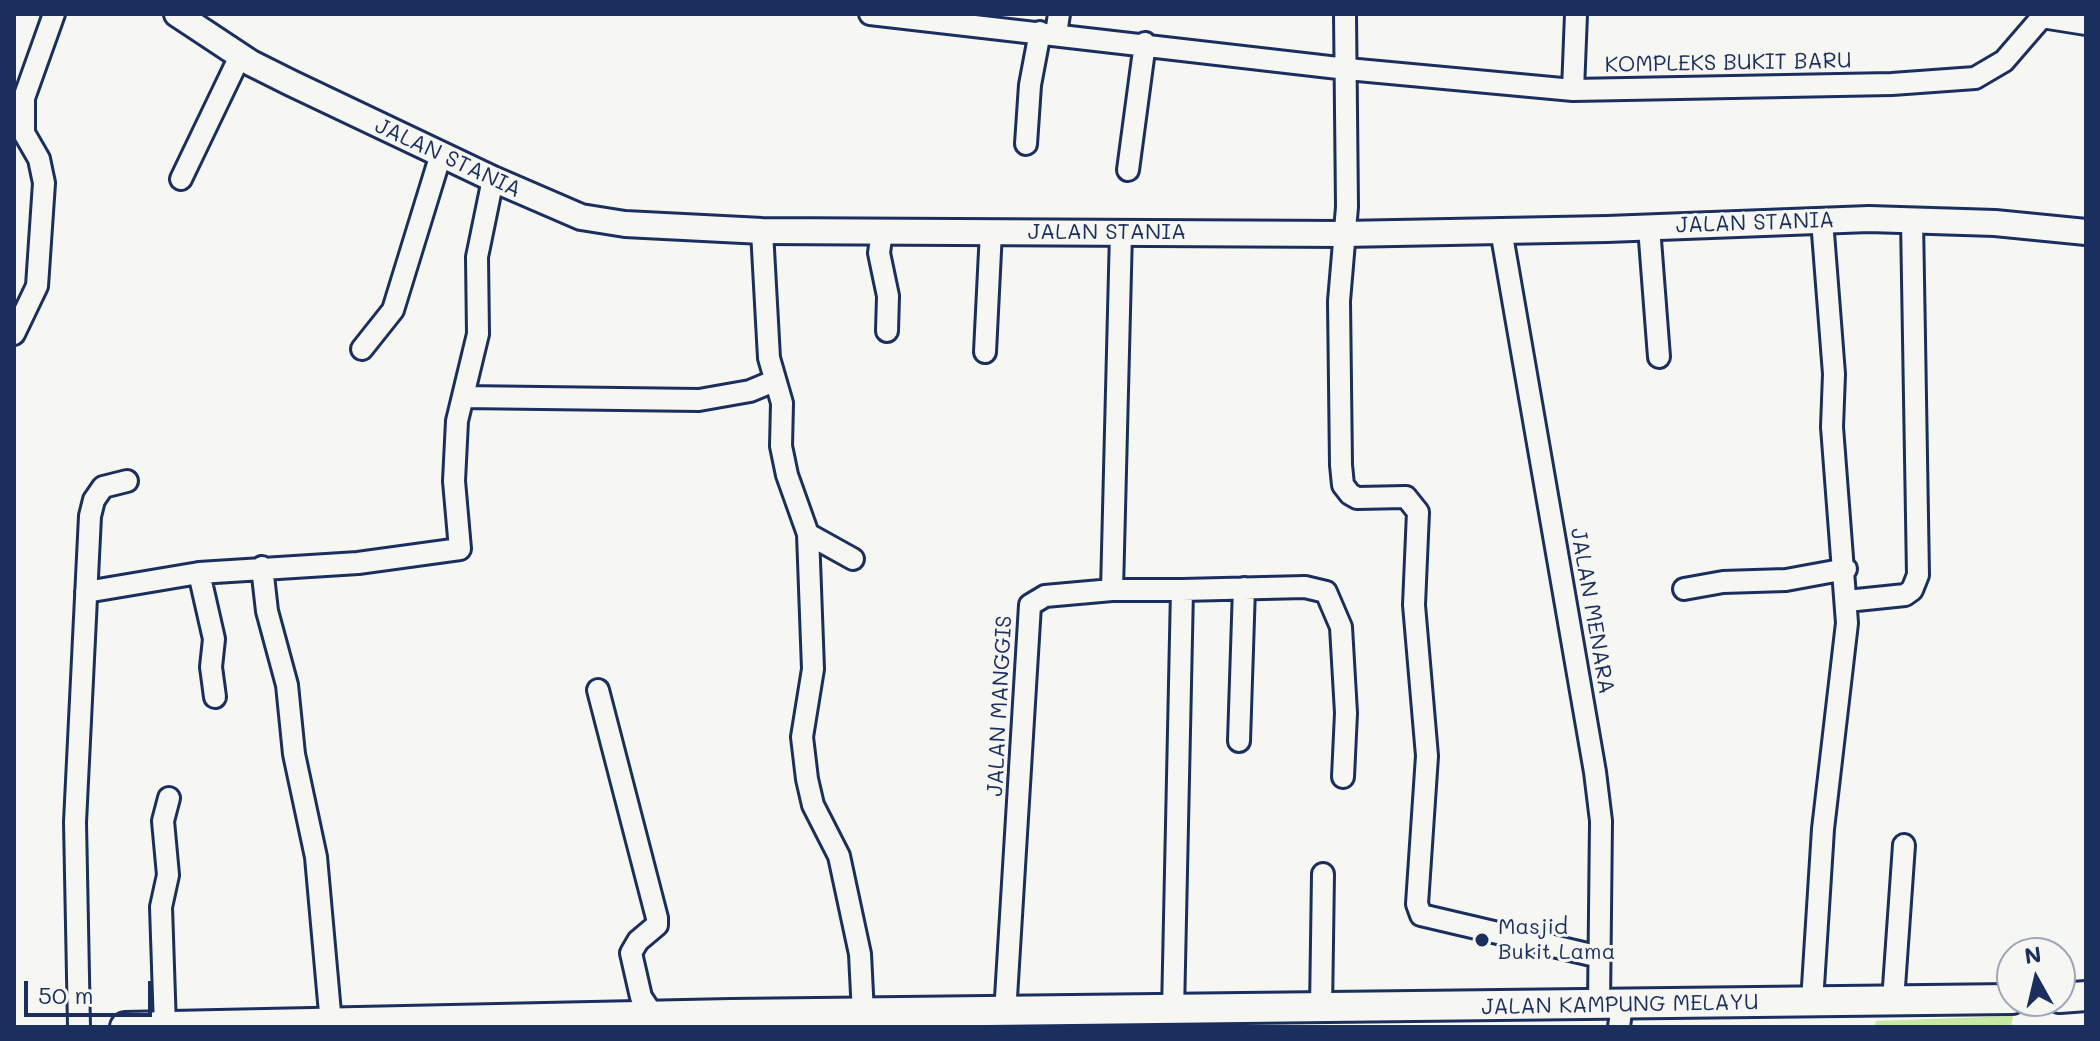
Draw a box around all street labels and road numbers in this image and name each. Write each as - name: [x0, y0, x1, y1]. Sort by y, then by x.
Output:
- street label: KOMPLEKS BUKIT BARU: [1604, 48, 1852, 78]
- street label: JALAN STANIA: [371, 113, 525, 203]
- street label: JALAN STANIA: [1675, 207, 1835, 239]
- street label: JALAN STANIA: [1028, 219, 1186, 245]
- street label: JALAN MENARA: [1564, 526, 1620, 696]
- street label: JALAN MANGGIS: [982, 615, 1018, 797]
- street label: JALAN KAMPUNG MELAYU: [1481, 989, 1759, 1021]

